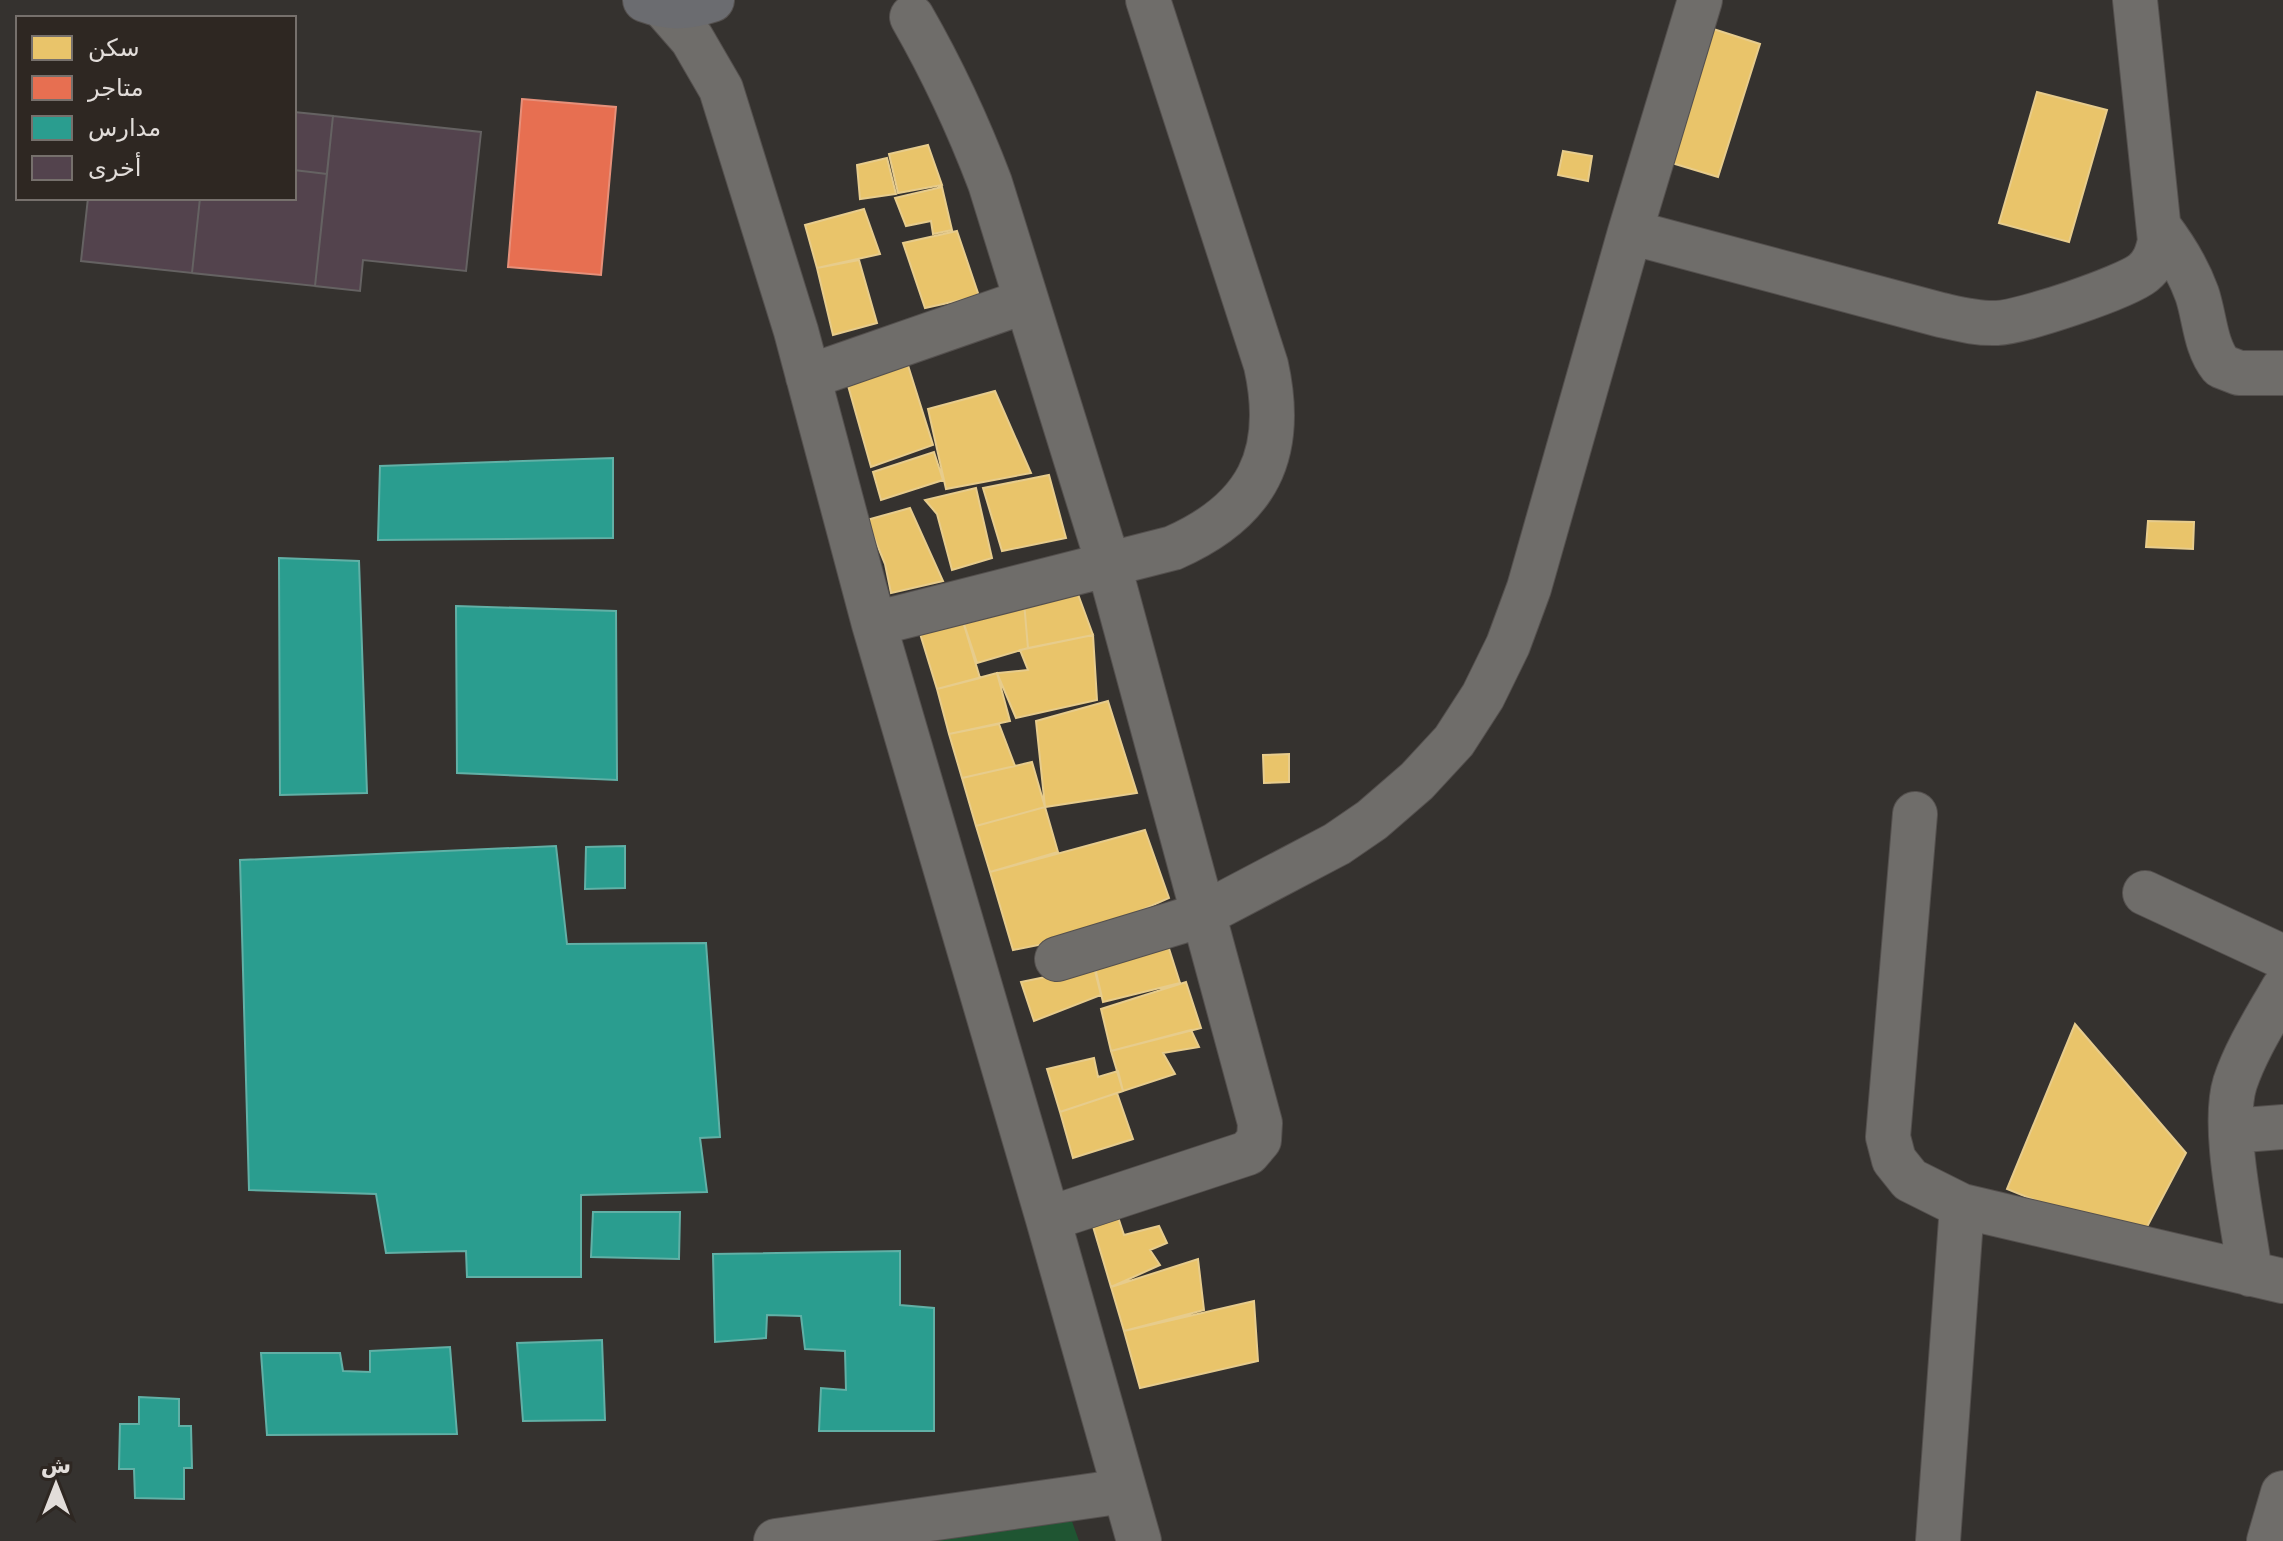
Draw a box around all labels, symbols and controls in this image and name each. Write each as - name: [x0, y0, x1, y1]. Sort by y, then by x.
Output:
- legend: [16, 16, 296, 200]
- text: سكن: [88, 34, 140, 62]
- text: متاجر: [87, 74, 144, 102]
- text: مدارس: [88, 114, 161, 142]
- text: أخرى: [88, 152, 142, 182]
- north arrow: [16, 1445, 96, 1525]
- text: ش: [41, 1453, 71, 1478]

